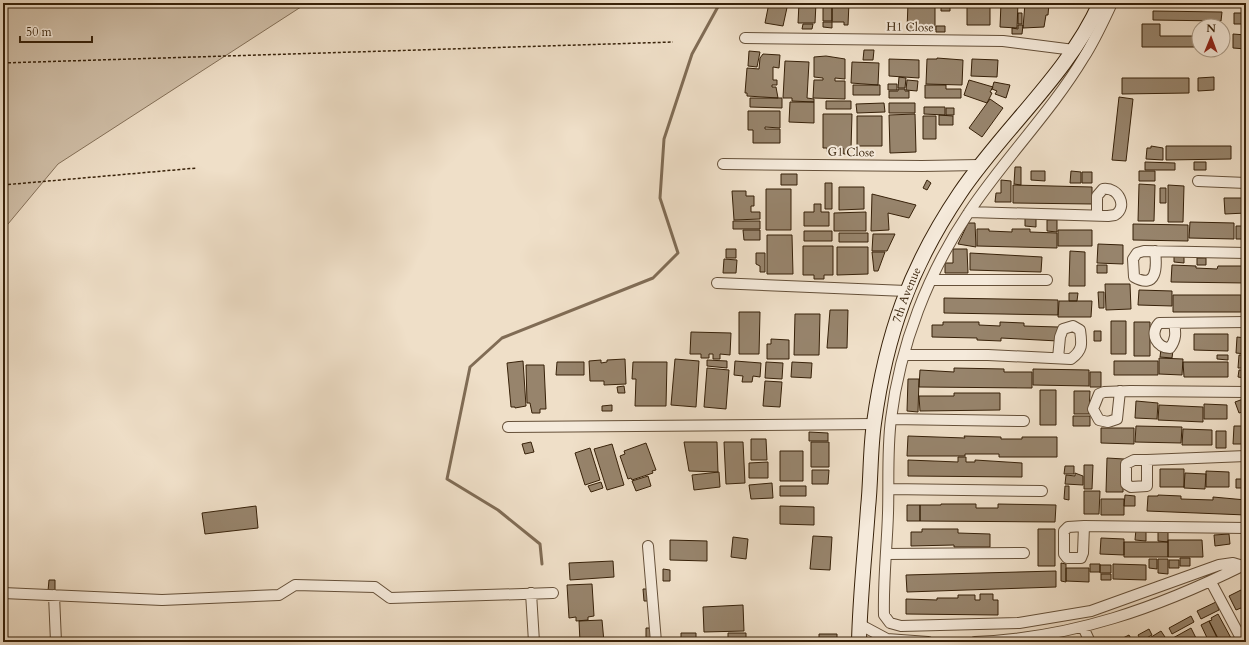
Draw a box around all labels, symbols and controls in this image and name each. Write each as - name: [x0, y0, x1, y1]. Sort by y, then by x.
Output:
- scale bar: [20, 18, 92, 44]
- north arrow: [1191, 18, 1231, 58]
- street label: H1 Close: [886, 19, 934, 35]
- text: N: [1206, 21, 1217, 36]
- text: 50 m: [26, 24, 53, 40]
- street label: G1 Close: [827, 144, 875, 160]
- street label: 7th Avenue: [888, 264, 925, 325]

